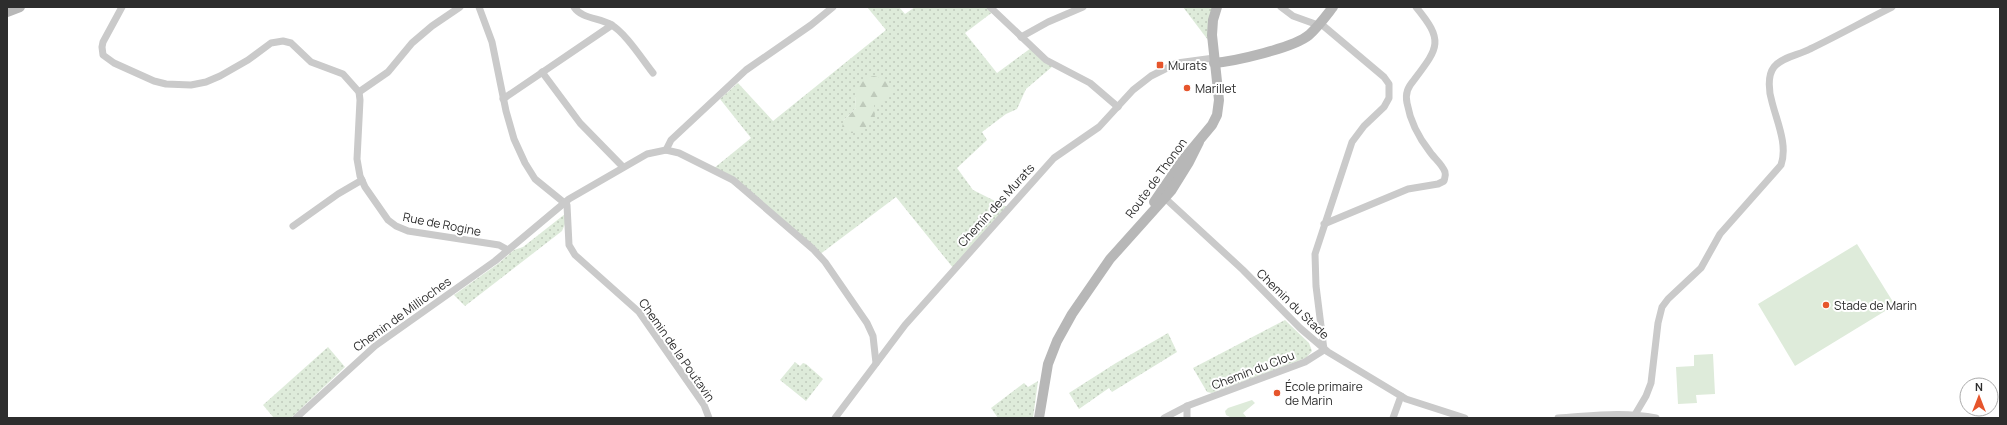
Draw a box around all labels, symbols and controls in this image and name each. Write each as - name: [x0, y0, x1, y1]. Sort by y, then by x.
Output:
- place label: Murats: [1168, 57, 1207, 74]
- marker: Murats: [1155, 60, 1165, 70]
- place label: Marillet: [1195, 80, 1236, 97]
- marker: Marillet: [1182, 83, 1192, 93]
- street label: Route de Thonon: [1121, 135, 1191, 221]
- street label: Chemin des Murats: [954, 160, 1038, 250]
- street label: Rue de Rogine: [401, 208, 483, 240]
- street label: Chemin du Stade: [1253, 265, 1333, 343]
- street label: Chemin de Millioches: [350, 273, 454, 355]
- street label: Chemin de la Poutavin: [635, 295, 719, 405]
- place label: Stade de Marin: [1834, 297, 1917, 314]
- marker: Stade de Marin: [1821, 300, 1831, 310]
- street label: Chemin du Clou: [1209, 346, 1297, 394]
- north arrow: [1959, 377, 1999, 417]
- place label: École primaire de Marin: [1285, 378, 1363, 409]
- text: N: [1975, 379, 1983, 394]
- marker: École primaire de Marin: [1272, 388, 1282, 398]

